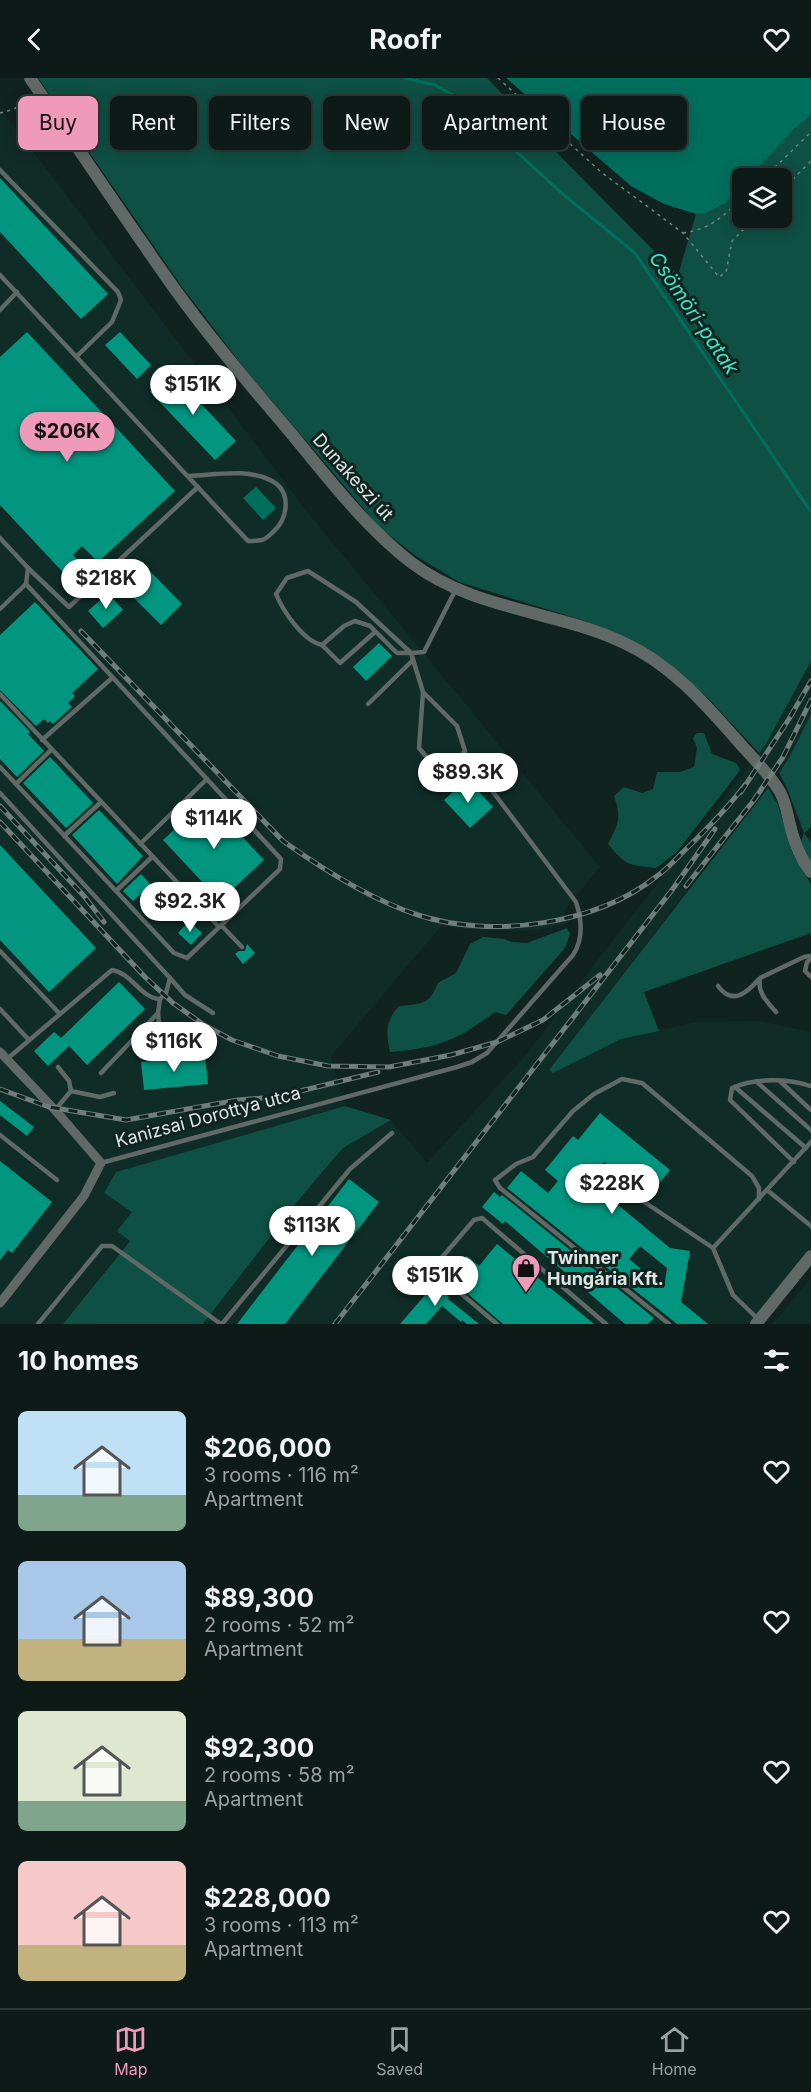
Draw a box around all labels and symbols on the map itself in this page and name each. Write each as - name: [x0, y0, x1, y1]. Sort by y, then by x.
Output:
- water label: Csömöri-patak: [644, 247, 744, 380]
- pin: $151K: [151, 365, 235, 416]
- pin: $206K: [25, 412, 109, 463]
- street label: Dunakeszi út: [309, 429, 398, 525]
- pin: $218K: [64, 559, 148, 610]
- pin: $89.3K: [419, 753, 517, 804]
- pin: $114K: [172, 799, 256, 850]
- pin: $92.3K: [141, 882, 239, 933]
- pin: $116K: [132, 1022, 216, 1073]
- street label: Kanizsai Dorottya utca: [113, 1082, 303, 1151]
- pin: $228K: [570, 1164, 654, 1215]
- pin: $113K: [270, 1206, 354, 1257]
- place label: Twinner Hungária Kft.: [547, 1247, 664, 1289]
- shop icon: Twinner Hungária Kft.: [510, 1252, 542, 1294]
- pin: $151K: [393, 1256, 477, 1307]

